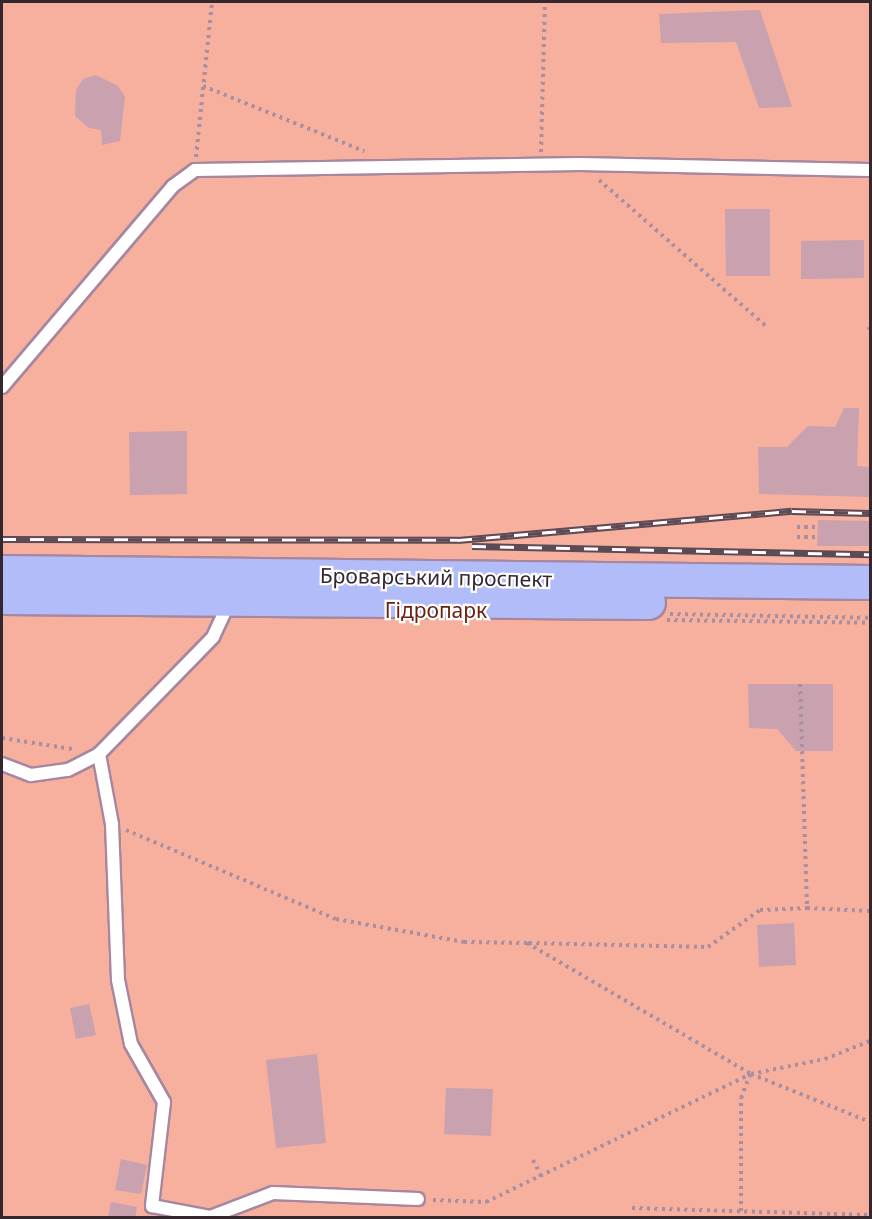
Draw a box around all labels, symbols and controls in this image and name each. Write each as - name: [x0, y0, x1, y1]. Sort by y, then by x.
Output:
- street label: Броварський проспект: [320, 562, 552, 592]
- park label: Гідропарк: [385, 597, 487, 623]

